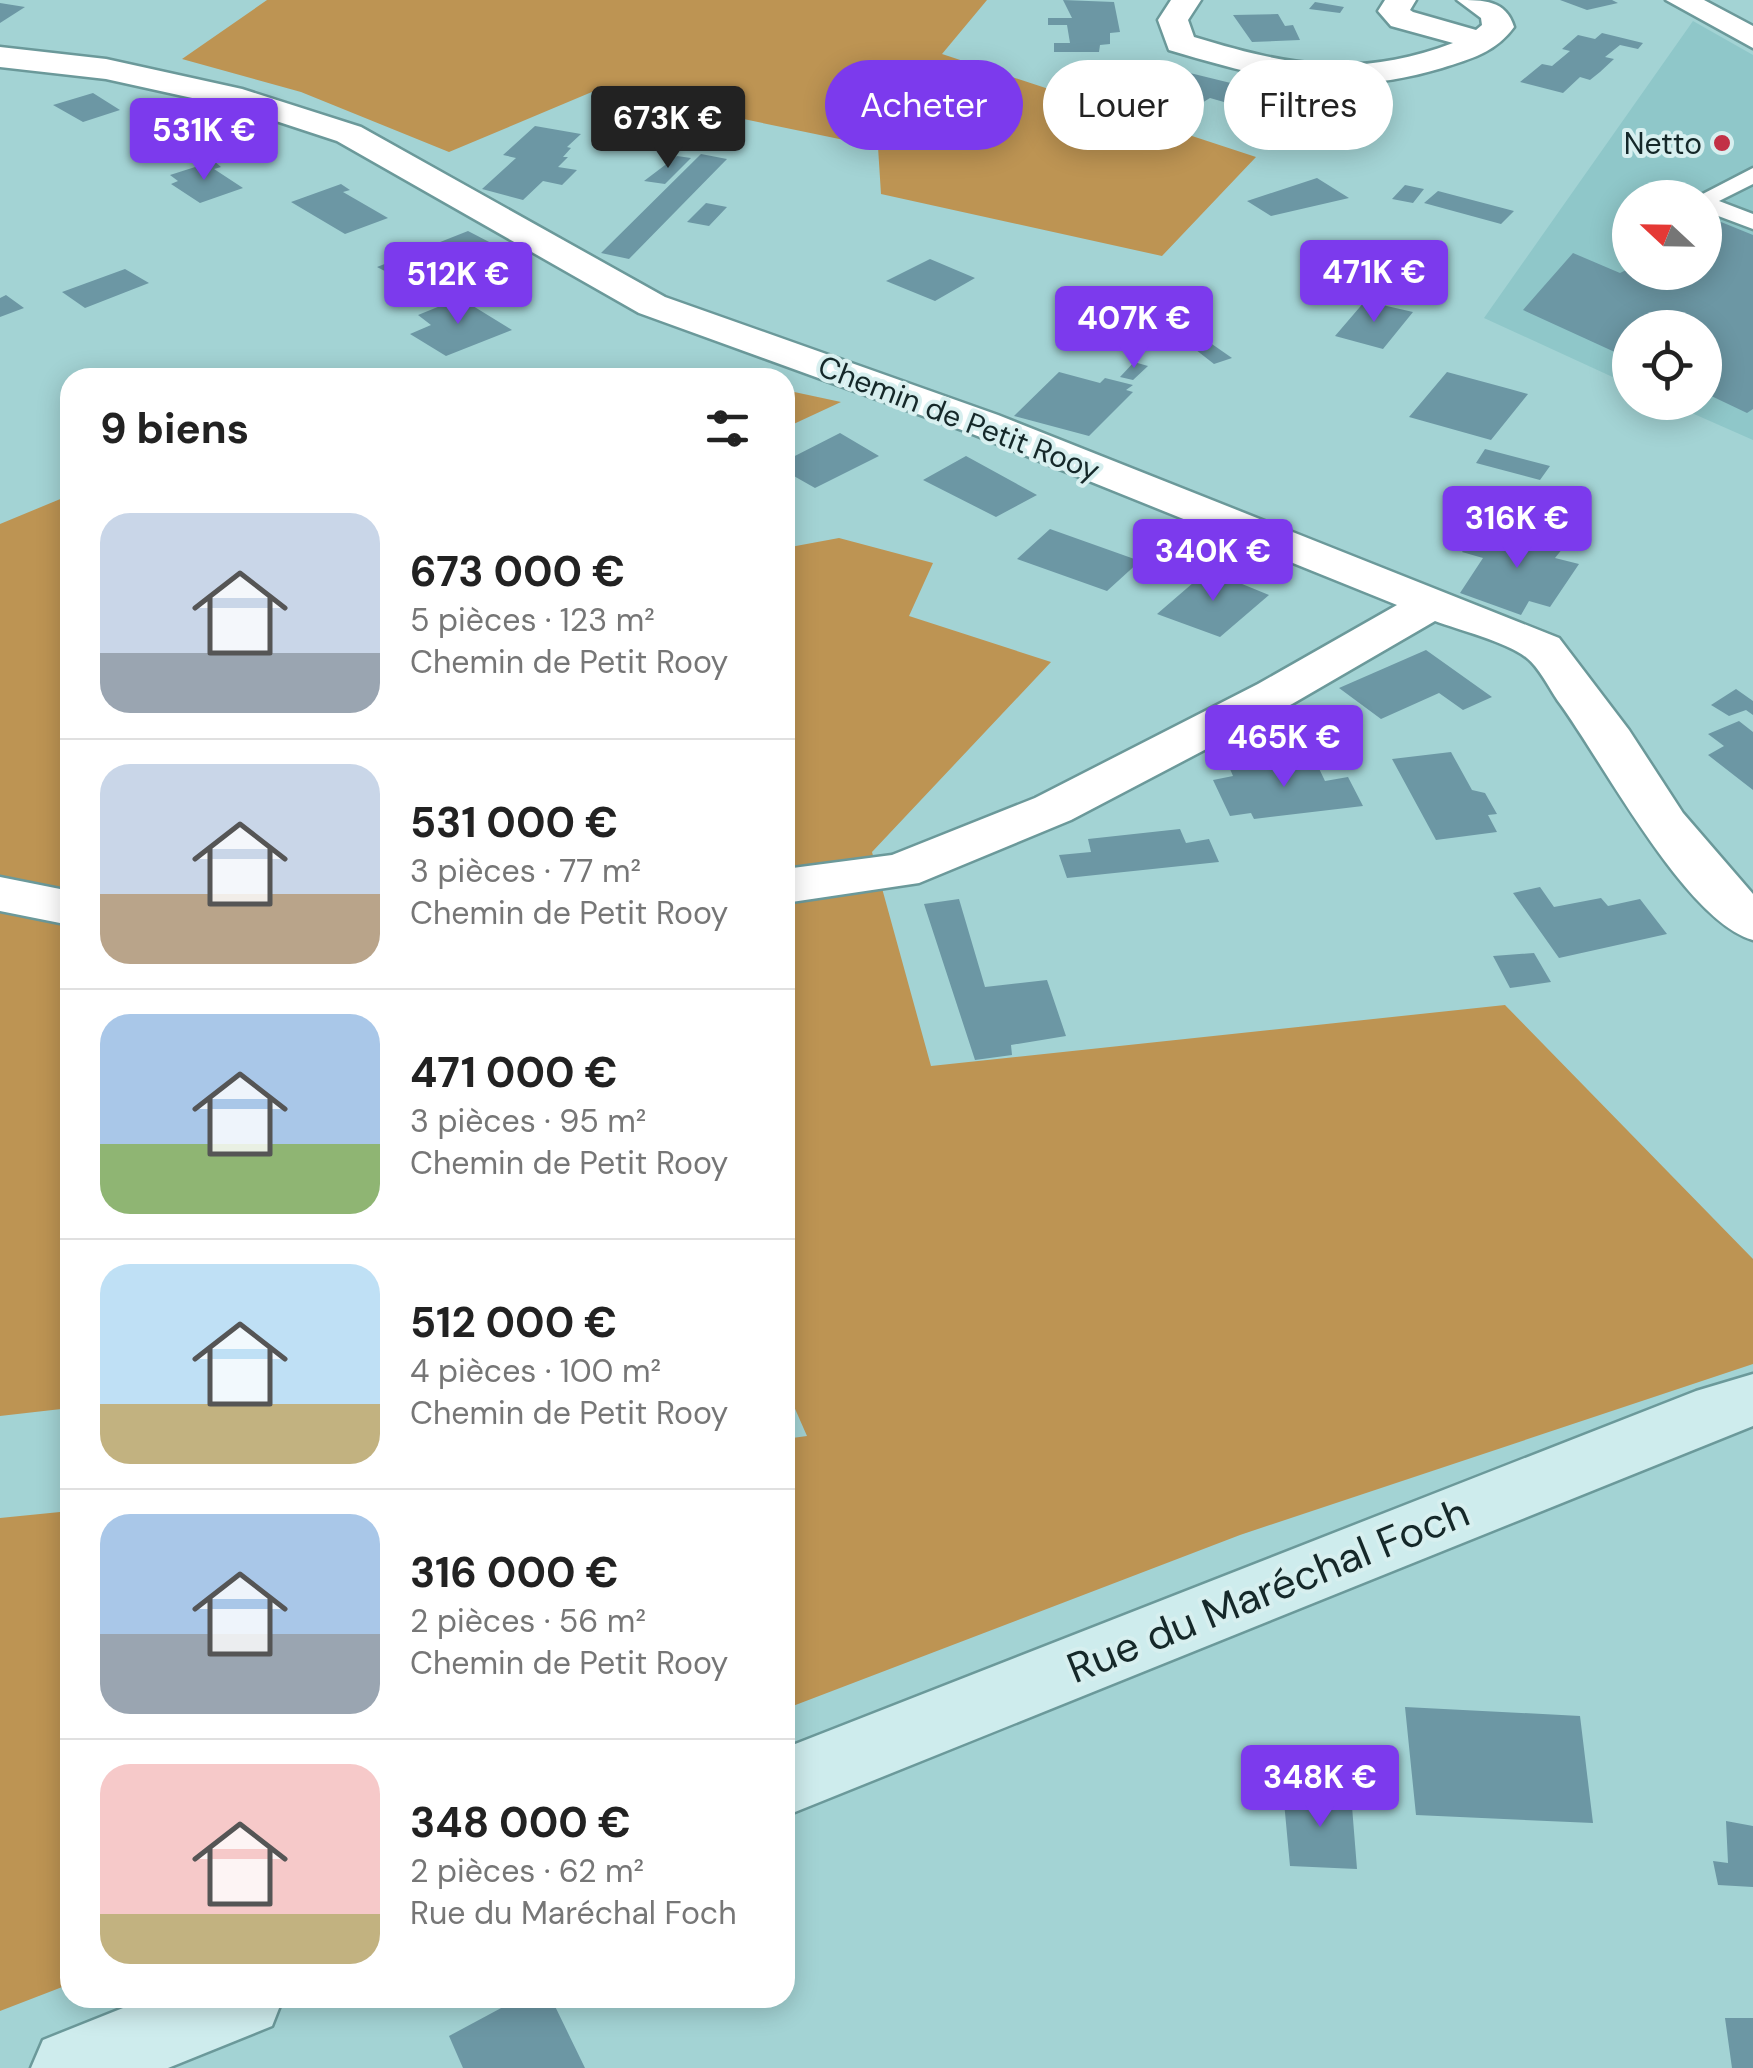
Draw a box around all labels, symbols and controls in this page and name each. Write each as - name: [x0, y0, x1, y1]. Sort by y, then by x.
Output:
- chip: Acheter: [825, 60, 1023, 150]
- chip: Louer: [1043, 60, 1204, 150]
- chip: Filtres: [1224, 60, 1393, 150]
- pin: 673K €: [587, 86, 749, 171]
- text: 673K €: [613, 97, 723, 139]
- pin: 531K €: [123, 98, 285, 183]
- text: 531K €: [152, 109, 256, 151]
- place label: Netto: [1624, 124, 1702, 163]
- marker: Netto: [1711, 132, 1733, 154]
- north arrow: [1612, 180, 1722, 290]
- map controls: [1612, 180, 1722, 420]
- pin: 471K €: [1293, 240, 1455, 325]
- pin: 512K €: [377, 242, 539, 327]
- text: 471K €: [1322, 251, 1426, 293]
- text: 512K €: [406, 253, 510, 295]
- pin: 407K €: [1053, 286, 1215, 371]
- text: 407K €: [1077, 297, 1191, 339]
- button: locate: [1612, 310, 1722, 420]
- street label: Chemin de Petit Rooy: [813, 346, 1106, 490]
- text: 9 biens: [100, 401, 249, 456]
- icon: filters: [700, 401, 755, 456]
- pin: 316K €: [1436, 486, 1598, 571]
- text: 316K €: [1465, 497, 1569, 539]
- pin: 340K €: [1132, 519, 1294, 604]
- text: 340K €: [1155, 530, 1271, 572]
- text: 673 000 €: [410, 544, 625, 599]
- icon: home: [180, 553, 300, 673]
- text: 5 pièces · 123 m²: [410, 599, 655, 641]
- text: Chemin de Petit Rooy: [410, 641, 728, 683]
- pin: 465K €: [1203, 705, 1365, 790]
- text: 465K €: [1227, 716, 1341, 758]
- text: 531 000 €: [410, 795, 618, 850]
- icon: home: [180, 804, 300, 924]
- text: 3 pièces · 77 m²: [410, 850, 641, 892]
- text: Chemin de Petit Rooy: [410, 892, 728, 934]
- text: 471 000 €: [410, 1045, 618, 1100]
- icon: home: [180, 1054, 300, 1174]
- text: 3 pièces · 95 m²: [410, 1100, 646, 1142]
- text: Chemin de Petit Rooy: [410, 1142, 728, 1184]
- text: 512 000 €: [410, 1295, 617, 1350]
- icon: home: [180, 1304, 300, 1424]
- text: 4 pièces · 100 m²: [410, 1350, 661, 1392]
- text: Chemin de Petit Rooy: [410, 1392, 728, 1434]
- street label: Rue du Maréchal Foch: [1059, 1484, 1477, 1696]
- text: 316 000 €: [410, 1545, 619, 1600]
- icon: home: [180, 1554, 300, 1674]
- text: 2 pièces · 56 m²: [410, 1600, 646, 1642]
- text: Chemin de Petit Rooy: [410, 1642, 728, 1684]
- pin: 348K €: [1239, 1745, 1401, 1830]
- text: 348K €: [1263, 1756, 1377, 1798]
- text: 348 000 €: [410, 1795, 631, 1850]
- icon: home: [180, 1804, 300, 1924]
- text: 2 pièces · 62 m²: [410, 1850, 644, 1892]
- text: Rue du Maréchal Foch: [410, 1892, 737, 1934]

